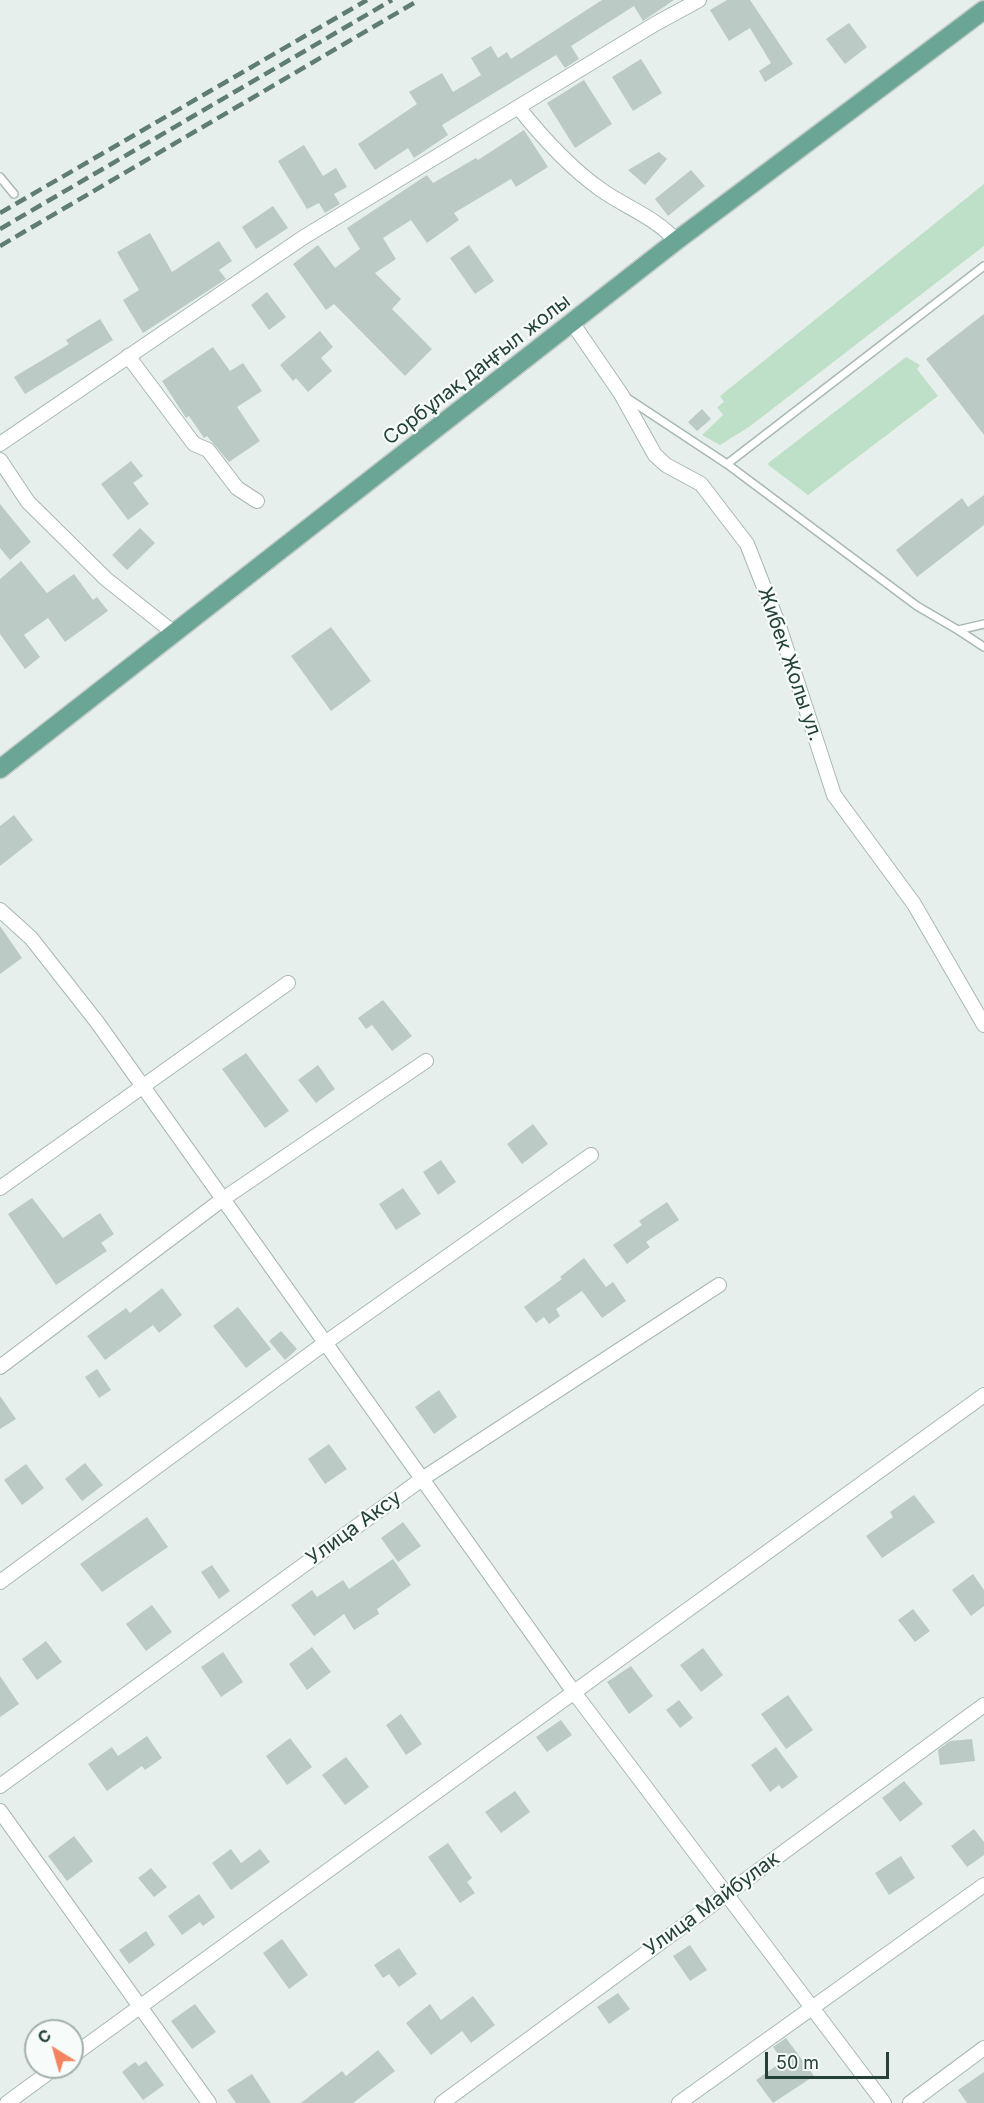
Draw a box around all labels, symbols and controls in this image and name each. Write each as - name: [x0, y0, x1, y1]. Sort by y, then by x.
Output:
- street label: Сорбұлақ даңғыл жолы: [379, 289, 575, 451]
- street label: Жибек Жолы ул.: [752, 584, 828, 744]
- street label: Улица Аксу: [302, 1486, 406, 1570]
- street label: Улица Майбулак: [640, 1847, 784, 1961]
- north arrow: [24, 2019, 84, 2079]
- text: С: [34, 2025, 55, 2048]
- scale bar: [768, 2040, 892, 2078]
- text: 50 m: [776, 2052, 819, 2073]

